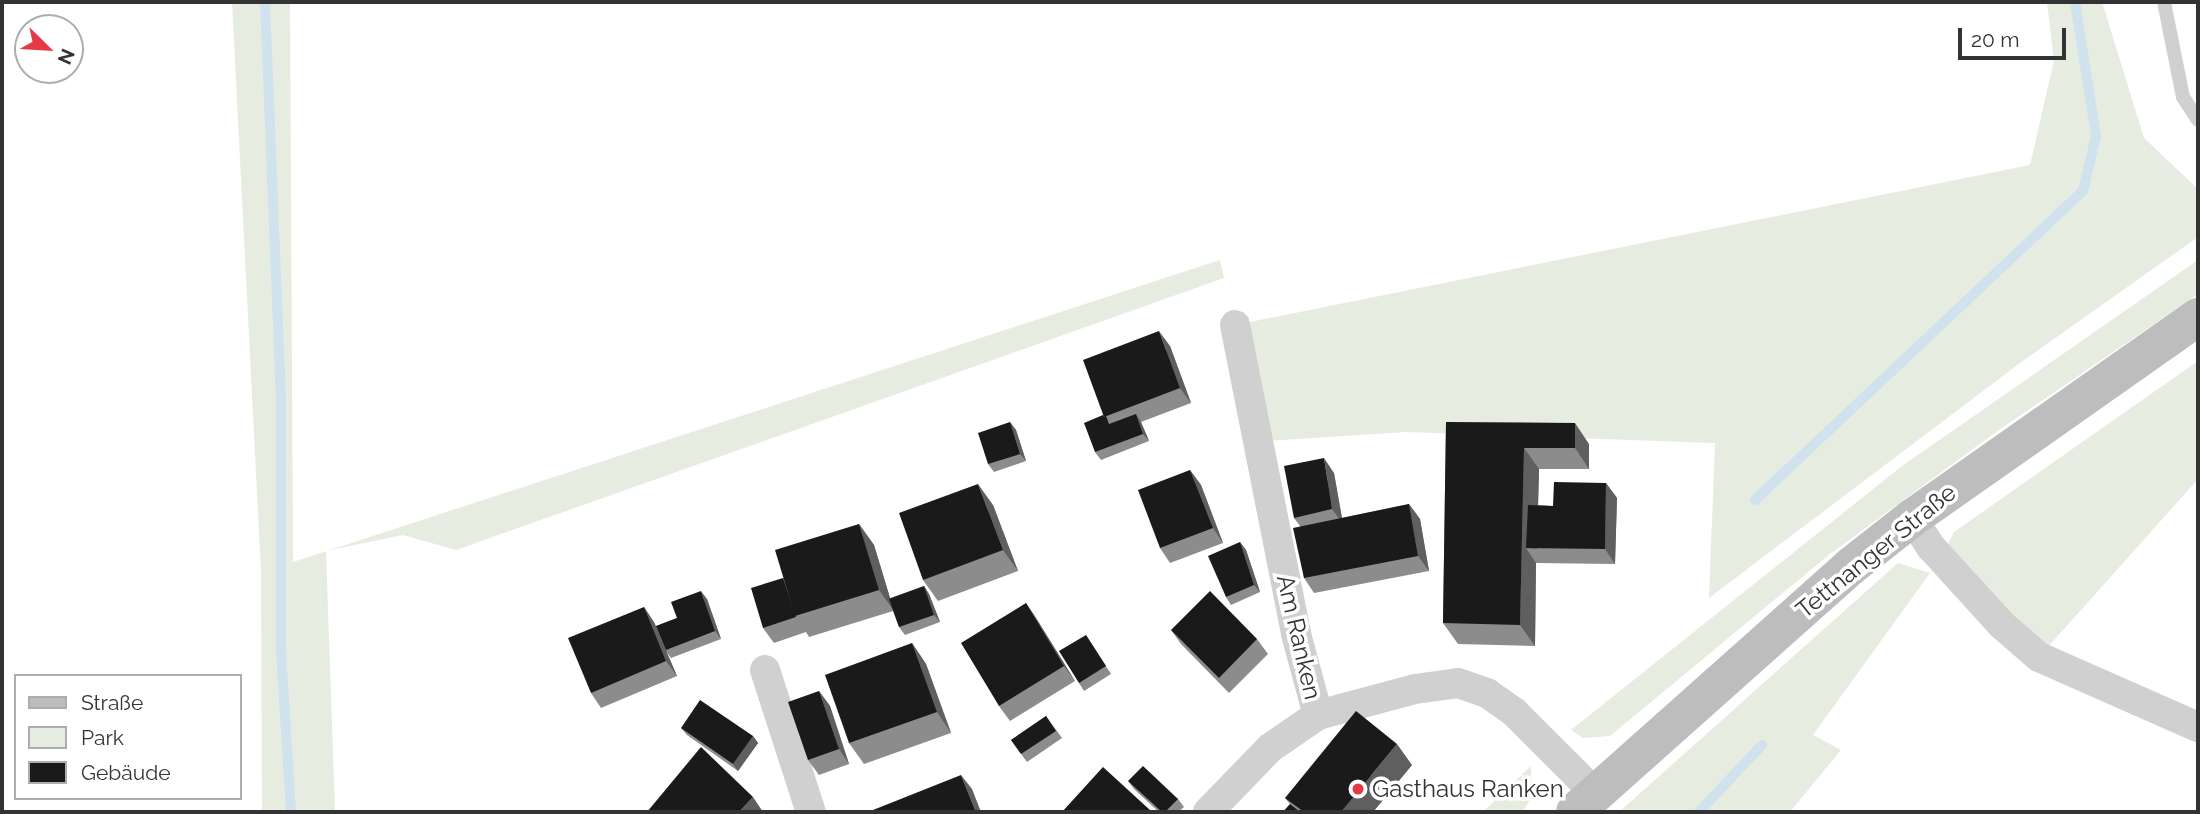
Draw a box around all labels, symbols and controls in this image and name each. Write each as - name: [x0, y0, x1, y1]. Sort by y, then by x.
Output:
- north arrow: [14, 14, 84, 84]
- scale bar: [1962, 14, 2070, 58]
- text: 20 m: [1971, 27, 2019, 52]
- text: N: [53, 46, 79, 68]
- street label: Tettnanger Straße: [1790, 478, 1962, 624]
- street label: Am Ranken: [1271, 572, 1327, 702]
- legend: [14, 674, 242, 800]
- text: Straße: [81, 690, 143, 715]
- text: Park: [81, 725, 124, 750]
- text: Gebäude: [81, 760, 171, 785]
- place label: Gasthaus Ranken: [1372, 775, 1564, 803]
- marker: Gasthaus Ranken: [1350, 781, 1366, 797]

